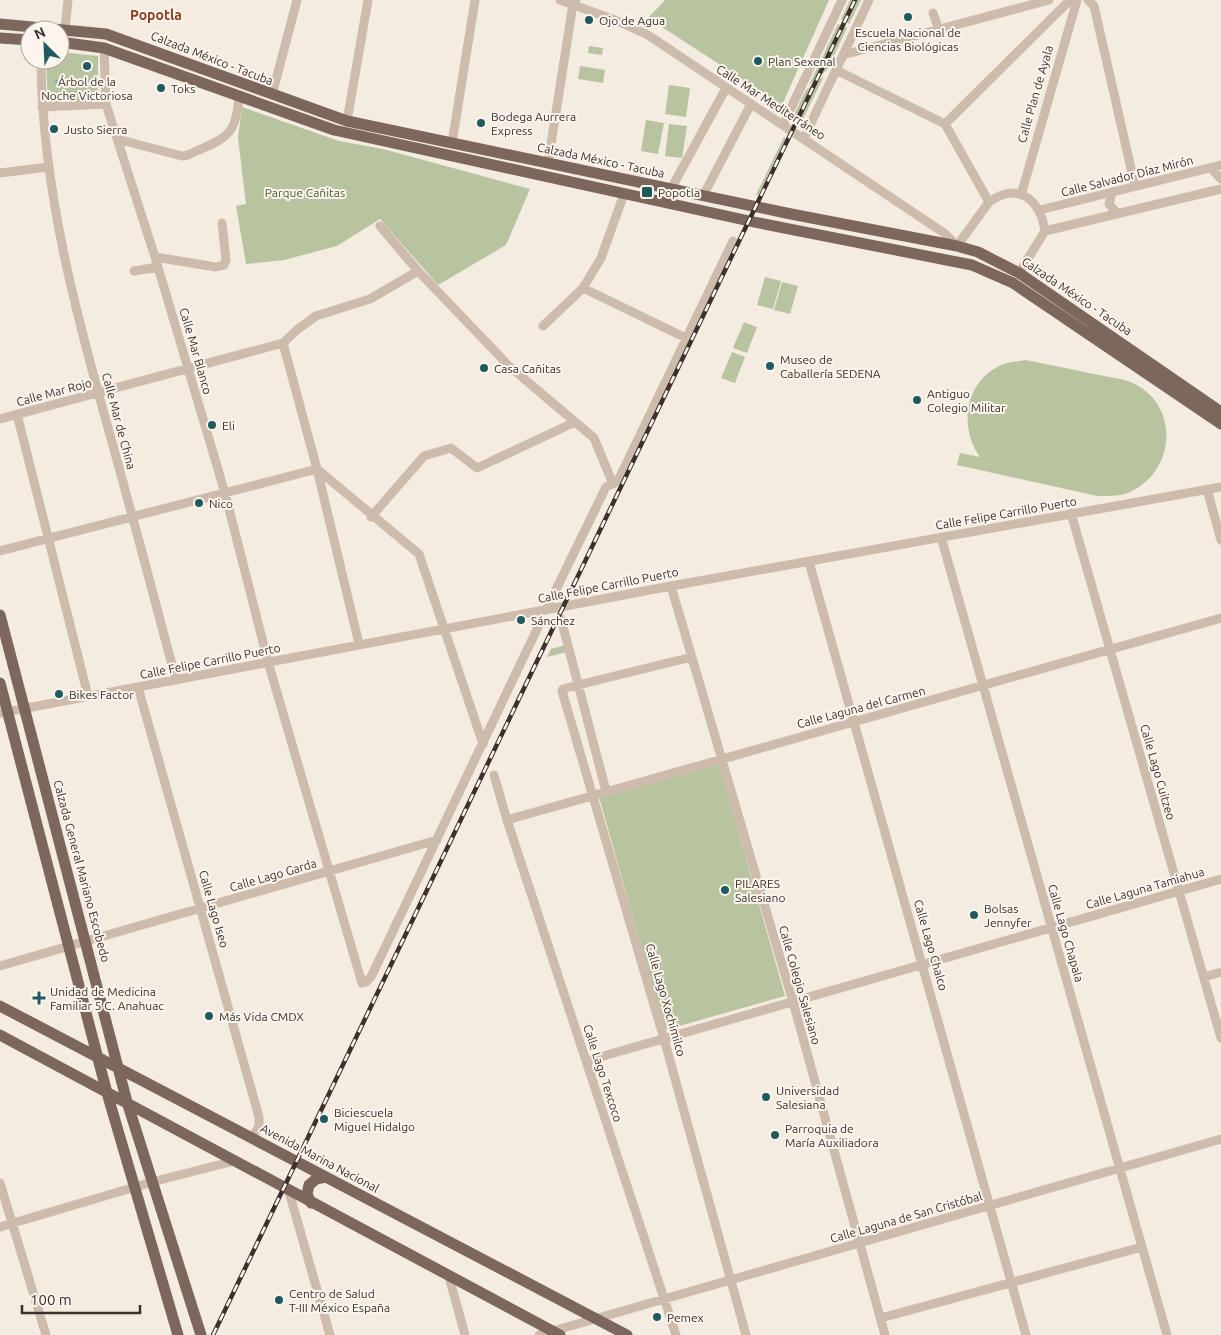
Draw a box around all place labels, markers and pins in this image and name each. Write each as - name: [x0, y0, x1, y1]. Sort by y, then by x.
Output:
- marker: Escuela Nacional de Ciencias Biológicas: [902, 11, 914, 23]
- marker: Ojo de Agua: [583, 14, 595, 26]
- place label: Ojo de Agua: [599, 14, 665, 27]
- place label: Escuela Nacional de Ciencias Biológicas: [855, 26, 961, 53]
- marker: Plan Sexenal: [752, 55, 764, 67]
- place label: Plan Sexenal: [768, 55, 836, 68]
- marker: Árbol de la Noche Victoriosa: [81, 60, 93, 72]
- place label: Árbol de la Noche Victoriosa: [41, 75, 133, 102]
- marker: Toks: [155, 82, 167, 94]
- place label: Toks: [171, 82, 195, 95]
- place label: Bodega Aurrera Express: [491, 110, 576, 137]
- marker: Bodega Aurrera Express: [475, 117, 487, 129]
- marker: Justo Sierra: [48, 123, 60, 135]
- place label: Justo Sierra: [64, 123, 128, 136]
- marker: Popotla: [640, 185, 654, 199]
- place label: Popotla: [658, 186, 700, 199]
- place label: Museo de Caballería SEDENA: [780, 353, 881, 380]
- marker: Museo de Caballería SEDENA: [764, 360, 776, 372]
- marker: Casa Cañitas: [478, 362, 490, 374]
- place label: Casa Cañitas: [494, 362, 561, 375]
- place label: Antiguo Colegio Militar: [927, 387, 1006, 414]
- marker: Antiguo Colegio Militar: [911, 394, 923, 406]
- marker: Eli: [206, 419, 218, 431]
- place label: Eli: [222, 419, 235, 432]
- marker: Nico: [193, 497, 205, 509]
- place label: Nico: [209, 497, 233, 510]
- marker: Sánchez: [515, 614, 527, 626]
- place label: Sánchez: [531, 614, 575, 627]
- marker: Bikes Factor: [53, 688, 65, 700]
- place label: Bikes Factor: [69, 688, 134, 701]
- place label: PILARES Salesiano: [735, 877, 785, 904]
- marker: PILARES Salesiano: [719, 884, 731, 896]
- place label: Bolsas Jennyfer: [984, 902, 1032, 929]
- marker: Bolsas Jennyfer: [968, 909, 980, 921]
- place label: Unidad de Medicina Familiar 5 C. Anahuac: [50, 985, 164, 1012]
- marker: Unidad de Medicina Familiar 5 C. Anahuac: [32, 991, 46, 1005]
- marker: Más Vida CMDX: [203, 1010, 215, 1022]
- place label: Más Vida CMDX: [219, 1010, 304, 1023]
- place label: Universidad Salesiana: [776, 1084, 839, 1111]
- marker: Universidad Salesiana: [760, 1091, 772, 1103]
- place label: Biciescuela Miguel Hidalgo: [334, 1106, 415, 1133]
- marker: Biciescuela Miguel Hidalgo: [318, 1113, 330, 1125]
- place label: Parroquia de María Auxiliadora: [785, 1122, 879, 1149]
- marker: Parroquia de María Auxiliadora: [769, 1129, 781, 1141]
- place label: Centro de Salud T-III México España: [289, 1287, 390, 1314]
- marker: Centro de Salud T-III México España: [273, 1294, 285, 1306]
- marker: Pemex: [651, 1311, 663, 1323]
- place label: Pemex: [667, 1311, 704, 1324]

